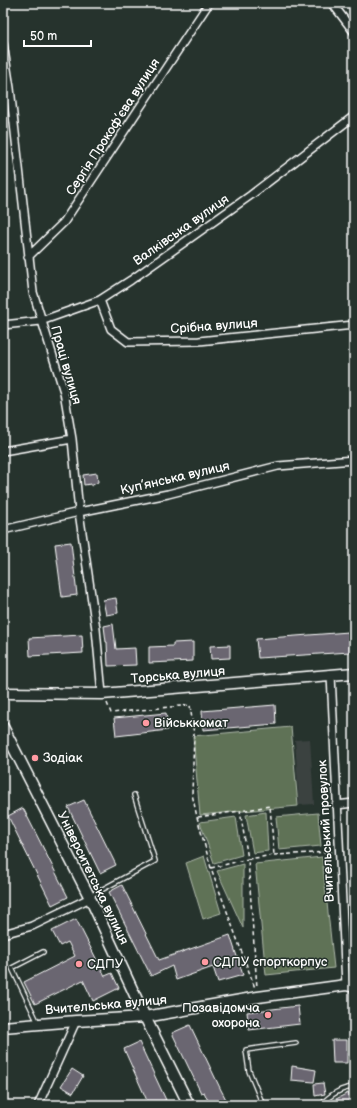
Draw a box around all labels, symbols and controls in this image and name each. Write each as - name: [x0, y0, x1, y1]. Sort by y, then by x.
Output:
- scale bar: [24, 22, 91, 48]
- text: 50 m: [30, 29, 57, 44]
- street label: Сергія Прокоф’єва вулиця: [63, 56, 163, 198]
- street label: Валківська вулиця: [130, 191, 232, 269]
- street label: Срібна вулиця: [170, 315, 258, 337]
- street label: Праці вулиця: [47, 324, 85, 406]
- street label: Куп’янська вулиця: [119, 458, 231, 498]
- street label: Торська вулиця: [130, 663, 226, 687]
- place label: Військкомат: [154, 715, 228, 731]
- marker: Військкомат: [141, 718, 151, 728]
- place label: Зодіак: [43, 750, 83, 766]
- marker: Зодіак: [30, 753, 40, 763]
- street label: Вчительський провулок: [314, 759, 338, 903]
- street label: Університетська вулиця: [54, 809, 132, 947]
- place label: СДПУ спорткорпус: [213, 954, 328, 970]
- place label: СДПУ: [87, 956, 124, 972]
- marker: СДПУ спорткорпус: [200, 957, 210, 967]
- marker: СДПУ: [74, 959, 84, 969]
- street label: Вчительська вулиця: [44, 992, 168, 1018]
- place label: Позавідомча охорона: [182, 1000, 260, 1031]
- marker: Позавідомча охорона: [263, 1010, 273, 1020]

